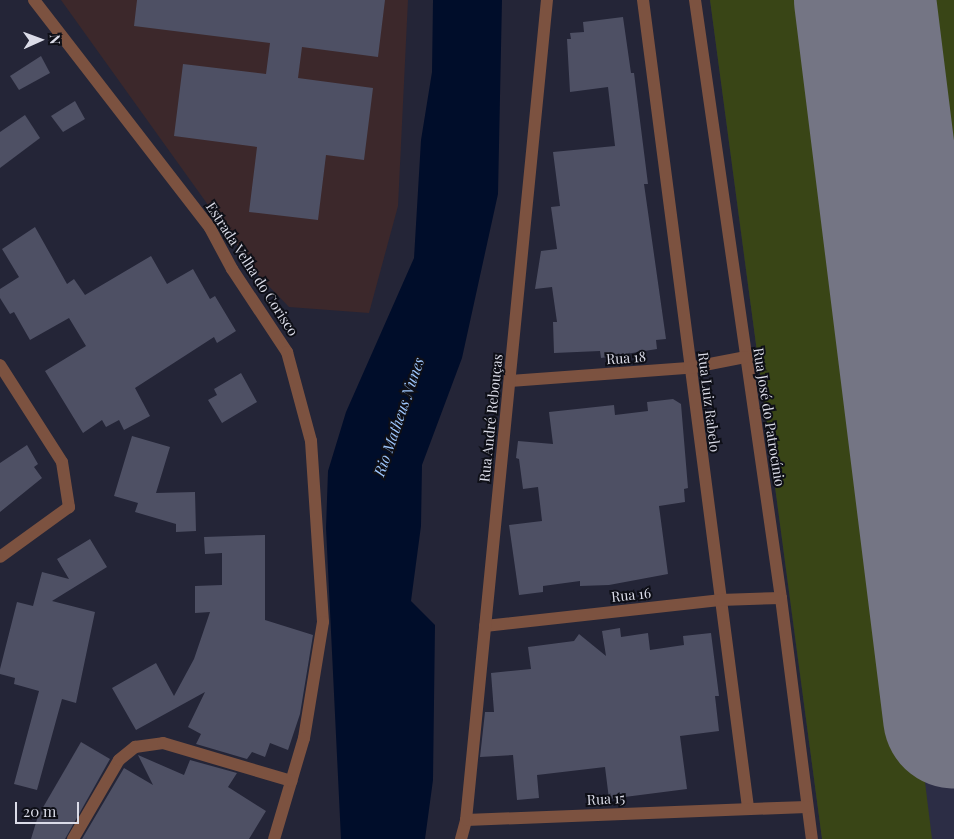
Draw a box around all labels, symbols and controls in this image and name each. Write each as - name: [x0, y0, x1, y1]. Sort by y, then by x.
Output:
- north arrow: [15, 15, 65, 65]
- text: N: [46, 34, 65, 45]
- street label: Estrada Velha do Corisco: [202, 199, 302, 339]
- street label: Rua José do Patrocínio: [750, 346, 788, 488]
- street label: Rua 18: [605, 348, 647, 368]
- street label: Rua Luiz Rabelo: [695, 351, 723, 453]
- street label: Rua André Rebouças: [476, 353, 506, 483]
- water label: Rio Matheus Nunes: [370, 355, 428, 479]
- street label: Rua 16: [610, 585, 652, 605]
- street label: Rua 15: [586, 790, 626, 808]
- scale bar: [18, 792, 81, 824]
- text: 20 m: [23, 801, 56, 821]

